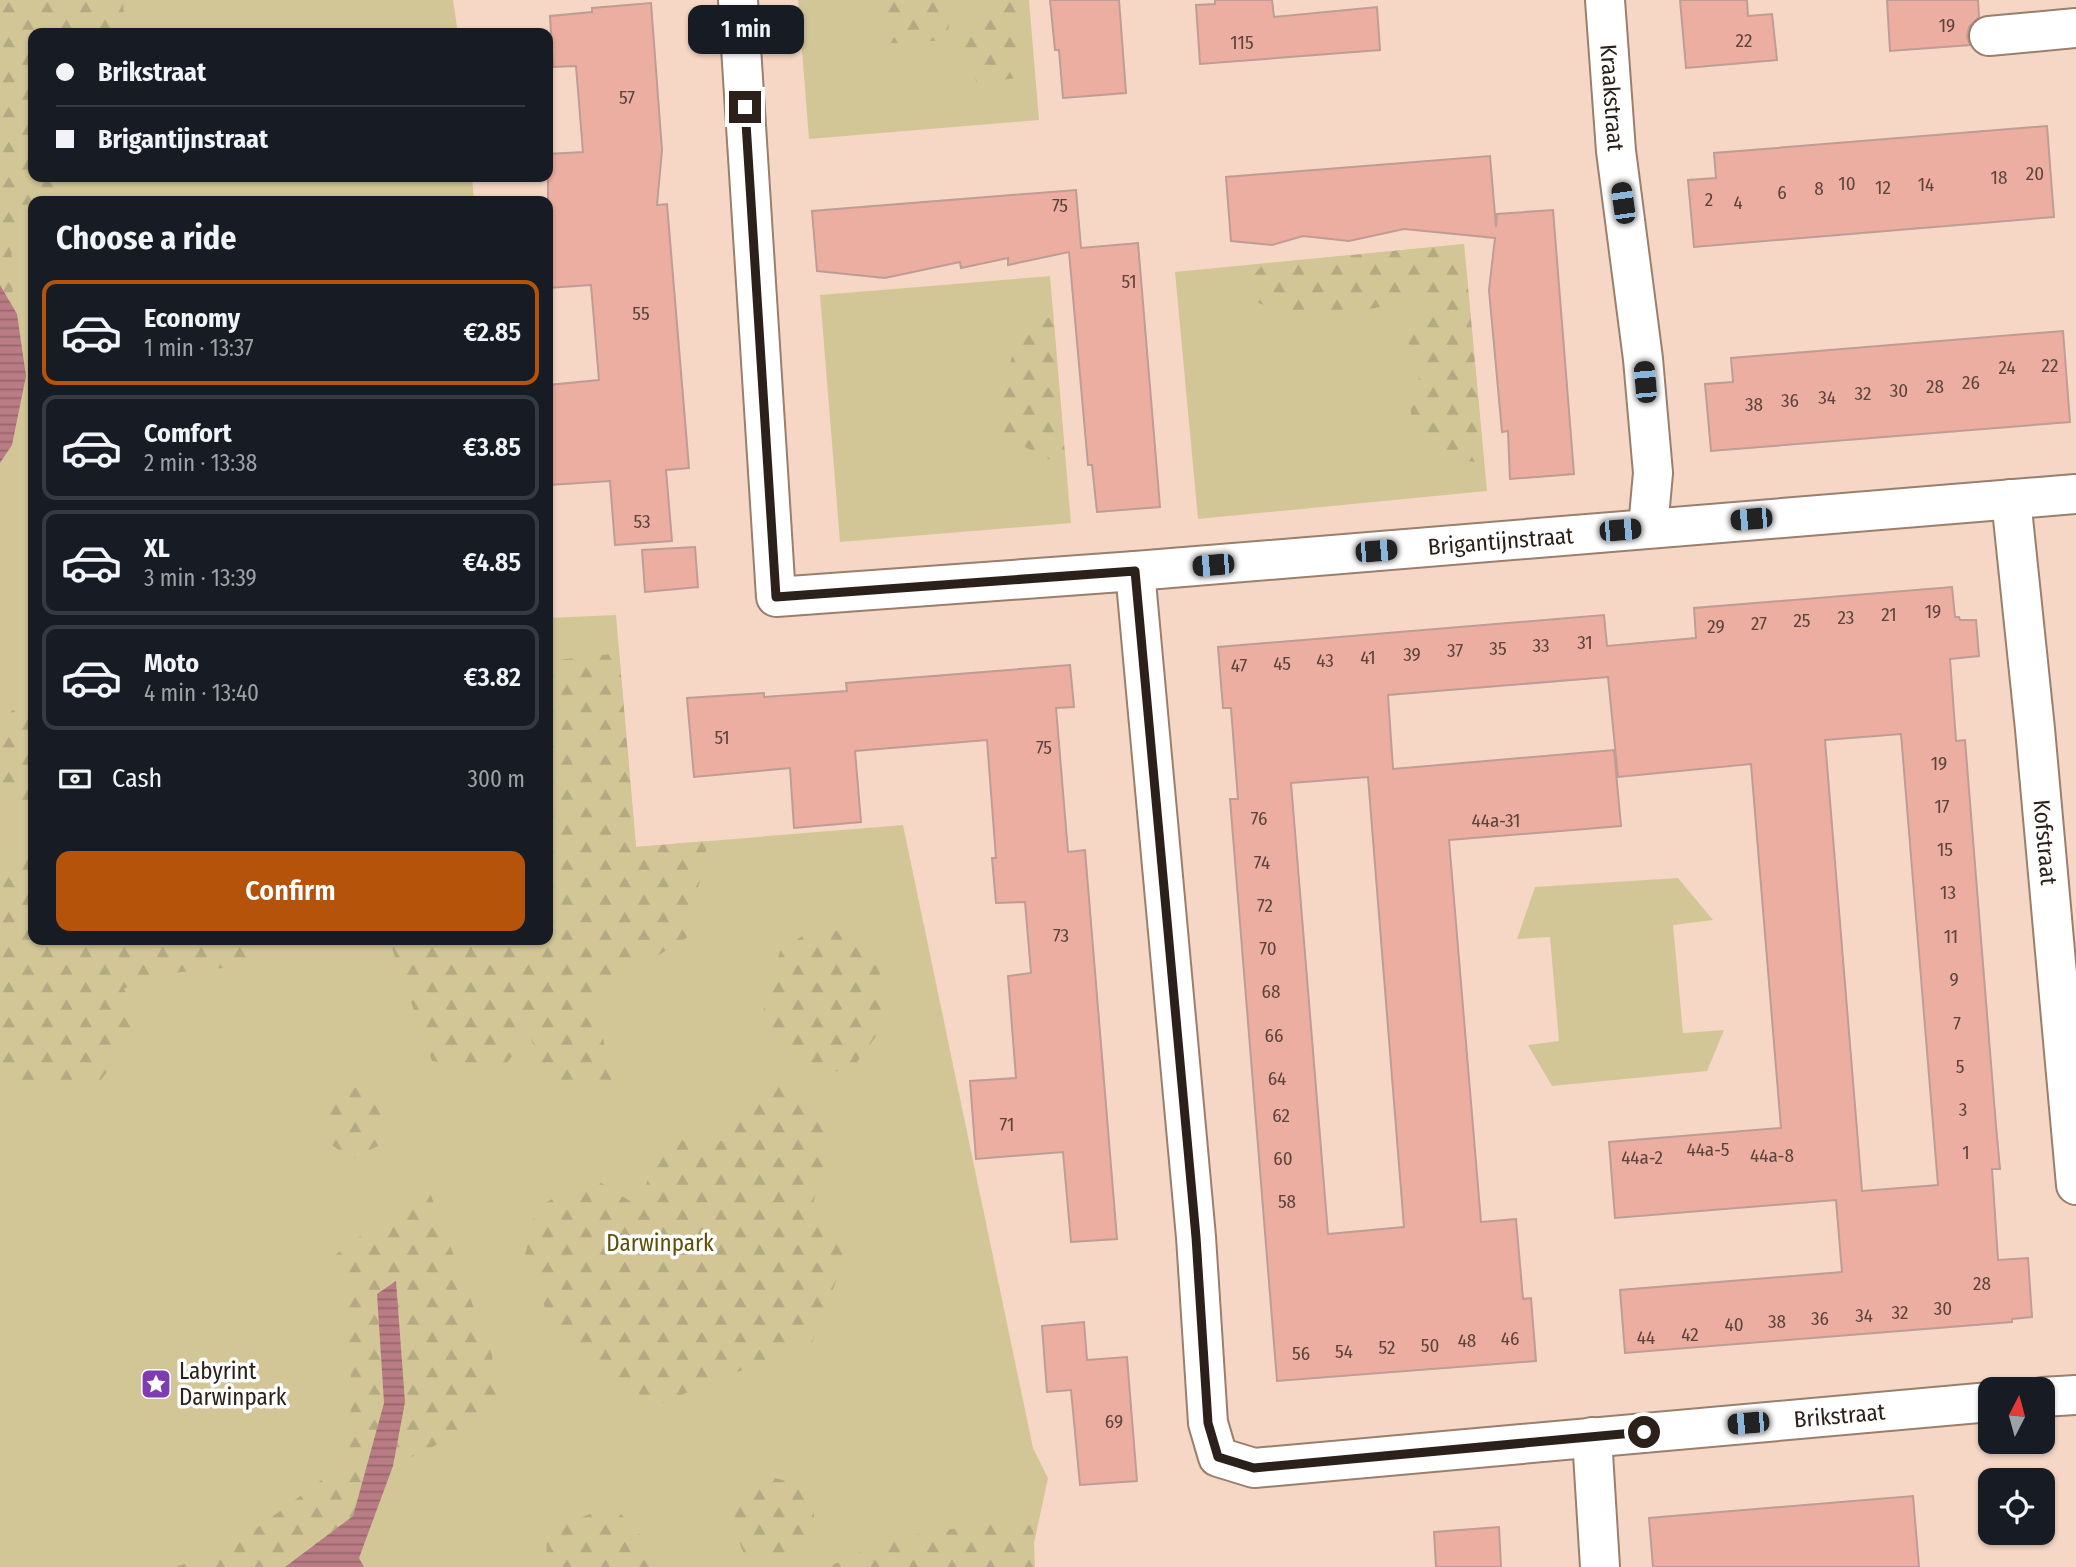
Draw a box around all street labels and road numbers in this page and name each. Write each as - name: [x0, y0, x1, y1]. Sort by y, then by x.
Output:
- street label: Kraakstraat: [1594, 43, 1630, 153]
- street label: Brigantijnstraat: [1427, 521, 1575, 561]
- street label: Kofstraat: [2027, 798, 2063, 887]
- street label: Brikstraat: [1792, 1397, 1887, 1434]

